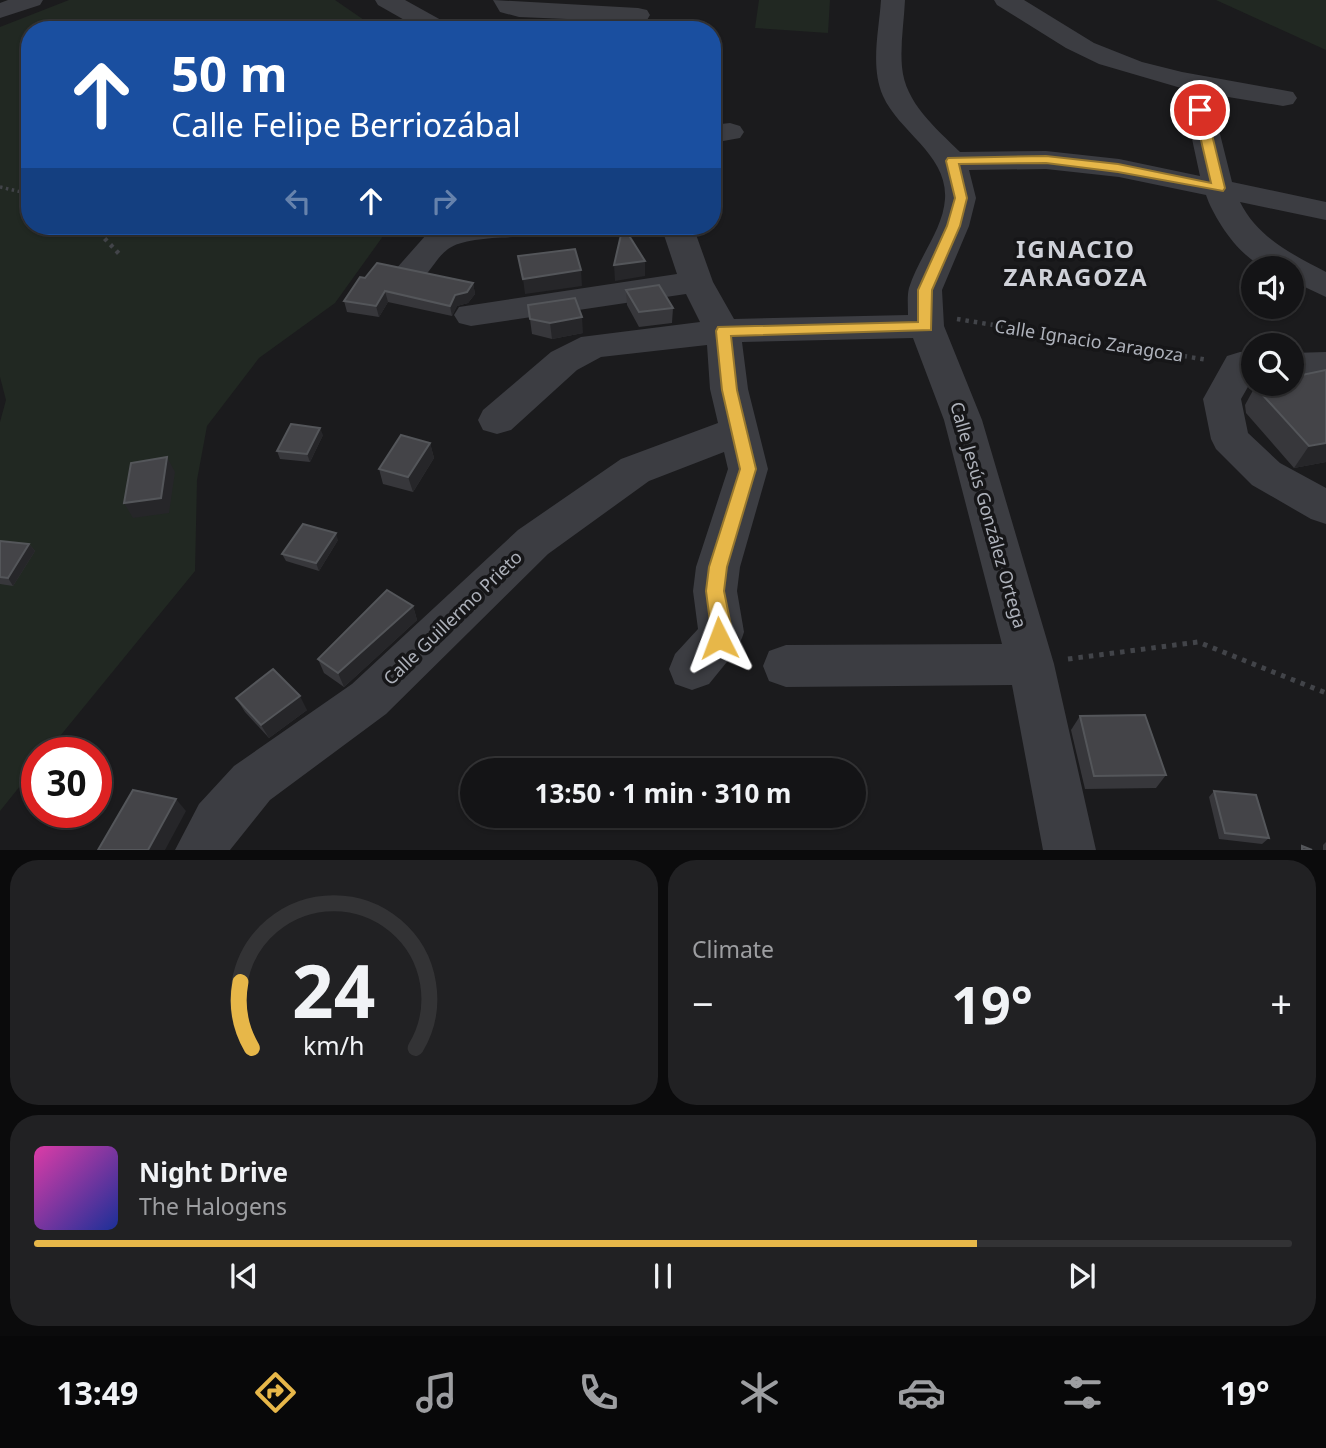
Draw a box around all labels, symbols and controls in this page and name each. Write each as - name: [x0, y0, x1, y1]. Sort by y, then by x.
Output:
- text: 50 m: [171, 40, 288, 106]
- icon: ahead: [56, 49, 147, 140]
- pin: [1170, 80, 1230, 140]
- icon: arrive: [1181, 91, 1219, 129]
- text: Calle Felipe Berriozábal: [171, 103, 521, 146]
- icon: left: [279, 182, 317, 220]
- icon: ahead: [352, 182, 390, 220]
- icon: right: [425, 182, 463, 220]
- district label: IGNACIO ZARAGOZA: [1004, 232, 1149, 293]
- map controls: [1241, 256, 1304, 396]
- button: sound: [1241, 256, 1304, 319]
- street label: Calle Ignacio Zaragoza: [993, 313, 1185, 367]
- button: search: [1241, 333, 1304, 396]
- street label: Calle Jesús González Ortega: [945, 399, 1033, 631]
- street label: Calle Guillermo Prieto: [378, 545, 527, 690]
- position arrow: [682, 601, 756, 675]
- speed limit sign: 30: [21, 737, 112, 828]
- text: 13:50 · 1 min · 310 m: [535, 775, 791, 811]
- text: Climate: [692, 933, 774, 965]
- text: 24: [292, 941, 376, 1040]
- text: 19°: [951, 968, 1033, 1039]
- text: −: [692, 977, 714, 1029]
- text: +: [1270, 977, 1292, 1029]
- text: km/h: [303, 1028, 365, 1062]
- text: Night Drive: [139, 1154, 288, 1190]
- text: The Halogens: [139, 1190, 287, 1222]
- icon: previous: [225, 1257, 263, 1295]
- icon: pause: [644, 1257, 682, 1295]
- icon: next: [1063, 1257, 1101, 1295]
- icon: directions: [251, 1368, 300, 1417]
- icon: music: [412, 1368, 461, 1417]
- icon: phone: [574, 1368, 623, 1417]
- icon: climate: [735, 1368, 784, 1417]
- icon: car: [897, 1368, 946, 1417]
- icon: filters: [1058, 1368, 1107, 1417]
- text: 13:49: [56, 1371, 138, 1414]
- text: 19°: [1220, 1371, 1270, 1414]

